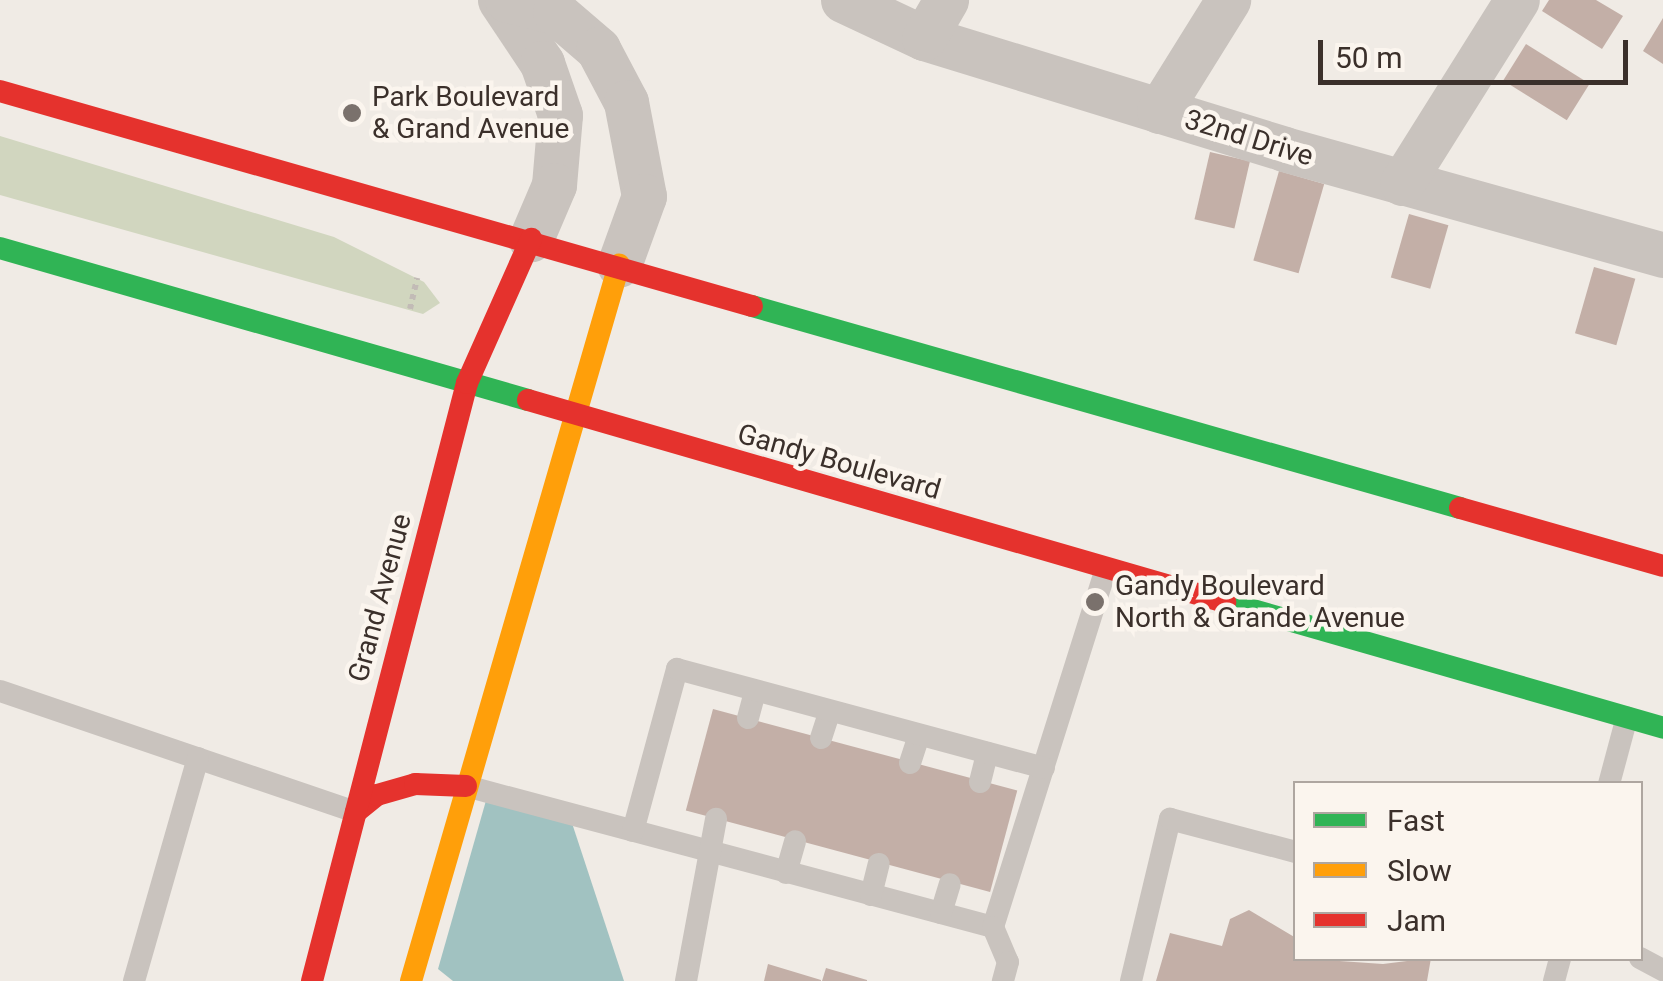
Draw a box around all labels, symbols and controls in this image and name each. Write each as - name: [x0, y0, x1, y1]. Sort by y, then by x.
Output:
- scale bar: [1323, 20, 1633, 82]
- text: 50 m: [1335, 40, 1402, 75]
- place label: Park Boulevard & Grand Avenue: [372, 80, 569, 146]
- marker: Park Boulevard & Grand Avenue: [341, 102, 363, 124]
- street label: 32nd Drive: [1181, 103, 1317, 173]
- street label: Gandy Boulevard: [734, 417, 944, 507]
- street label: Grand Avenue: [341, 510, 419, 686]
- place label: Gandy Boulevard North & Grande Avenue: [1115, 569, 1405, 635]
- marker: Gandy Boulevard North & Grande Avenue: [1084, 591, 1106, 613]
- legend: [1293, 781, 1643, 961]
- text: Fast: [1387, 803, 1445, 838]
- text: Slow: [1387, 853, 1452, 888]
- text: Jam: [1387, 903, 1446, 938]

